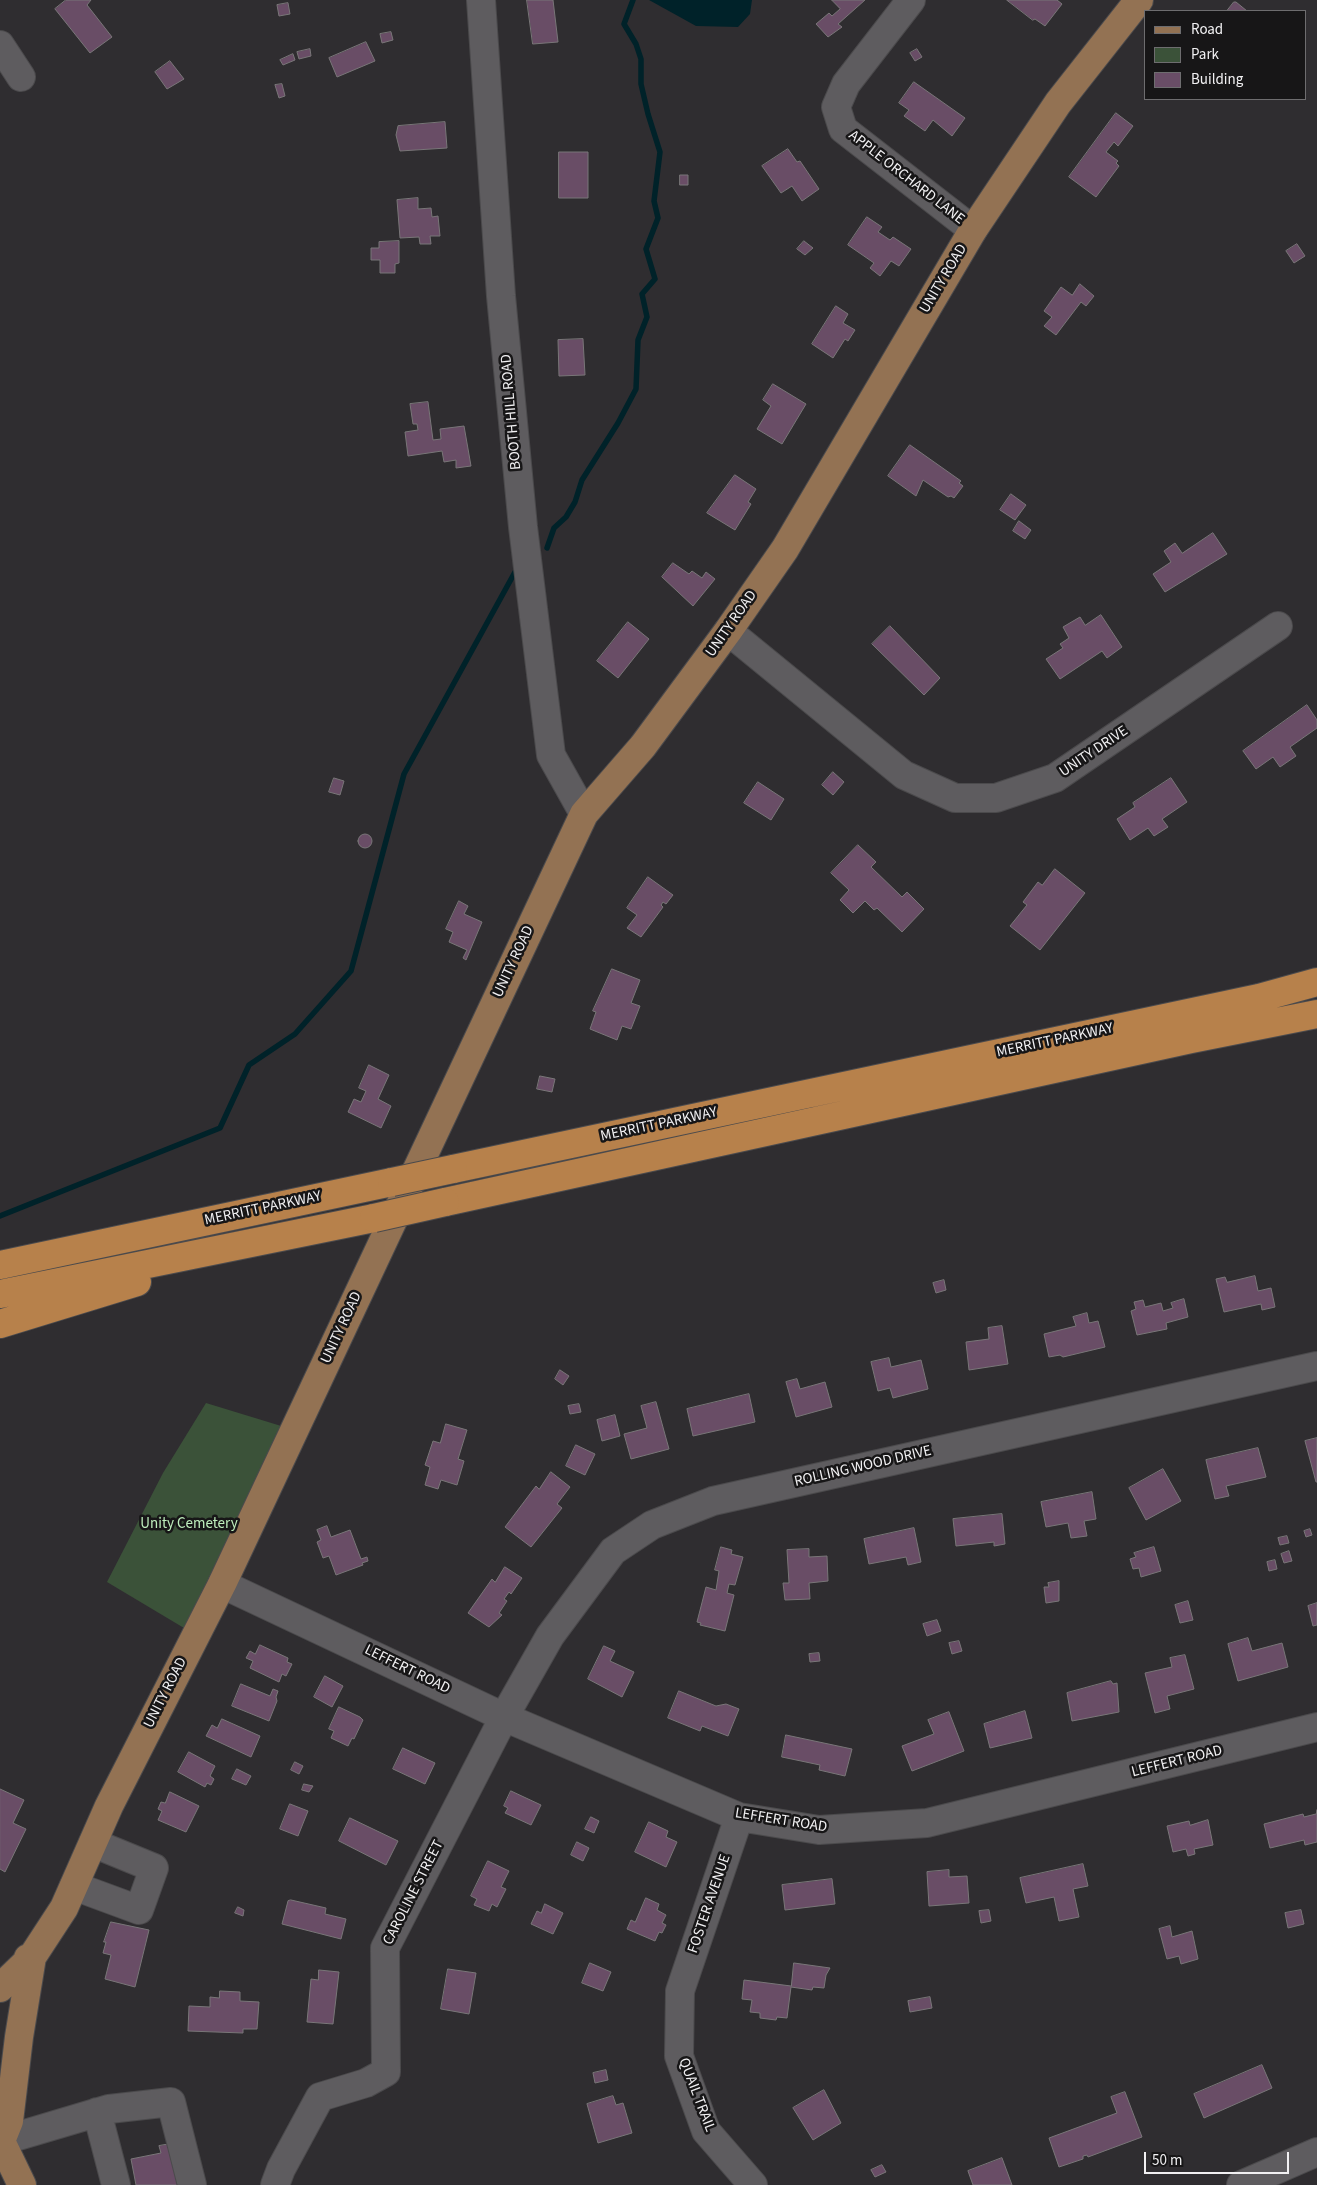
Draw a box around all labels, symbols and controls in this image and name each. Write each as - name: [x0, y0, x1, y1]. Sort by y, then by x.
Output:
- legend: [1144, 10, 1307, 100]
- text: Road: [1191, 19, 1223, 40]
- text: Park: [1191, 44, 1219, 65]
- text: Building: [1191, 69, 1243, 90]
- street label: APPLE ORCHARD LANE: [844, 127, 968, 229]
- street label: UNITY ROAD: [916, 241, 972, 317]
- street label: BOOTH HILL ROAD: [498, 353, 526, 471]
- street label: UNITY ROAD: [703, 587, 761, 661]
- street label: UNITY DRIVE: [1056, 723, 1132, 781]
- street label: UNITY ROAD: [490, 923, 538, 1001]
- street label: MERRITT PARKWAY: [995, 1020, 1115, 1062]
- street label: MERRITT PARKWAY: [599, 1104, 719, 1146]
- street label: MERRITT PARKWAY: [203, 1188, 323, 1230]
- street label: UNITY ROAD: [318, 1289, 366, 1367]
- street label: ROLLING WOOD DRIVE: [793, 1442, 933, 1492]
- park label: Unity Cemetery: [140, 1516, 238, 1534]
- street label: LEFFERT ROAD: [361, 1642, 453, 1698]
- street label: UNITY ROAD: [140, 1655, 192, 1731]
- street label: LEFFERT ROAD: [1130, 1742, 1224, 1782]
- street label: LEFFERT ROAD: [734, 1805, 828, 1837]
- street label: CAROLINE STREET: [380, 1838, 448, 1948]
- street label: FOSTER AVENUE: [685, 1852, 735, 1956]
- street label: QUAIL TRAIL: [674, 2056, 718, 2134]
- scale bar: [1147, 2142, 1292, 2174]
- text: 50 m: [1152, 2150, 1182, 2171]

